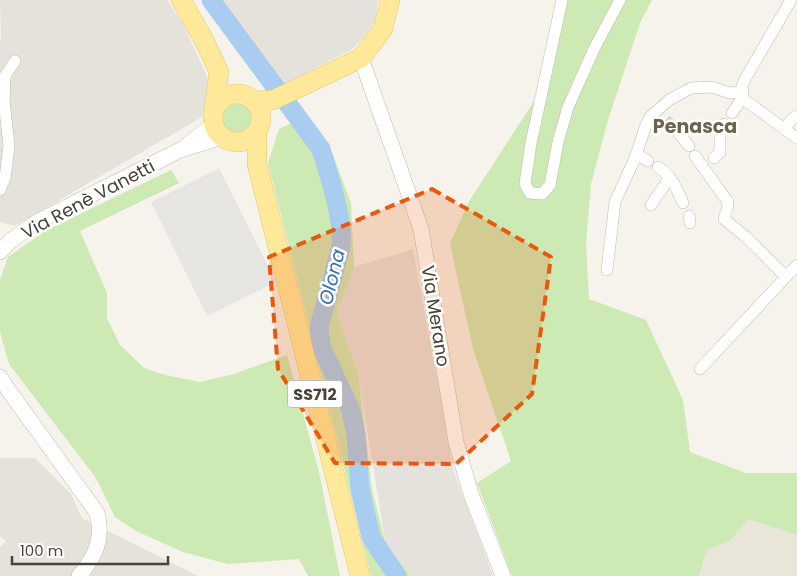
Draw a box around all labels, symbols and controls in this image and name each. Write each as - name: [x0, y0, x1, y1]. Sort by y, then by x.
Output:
- district label: Penasca: [653, 113, 737, 140]
- street label: Via Renè Vanetti: [17, 153, 159, 245]
- water label: Olona: [312, 246, 352, 308]
- street label: Via Merano: [416, 264, 456, 368]
- road number: SS712: [288, 380, 342, 408]
- scale bar: [12, 534, 169, 566]
- text: 100 m: [20, 540, 63, 561]

